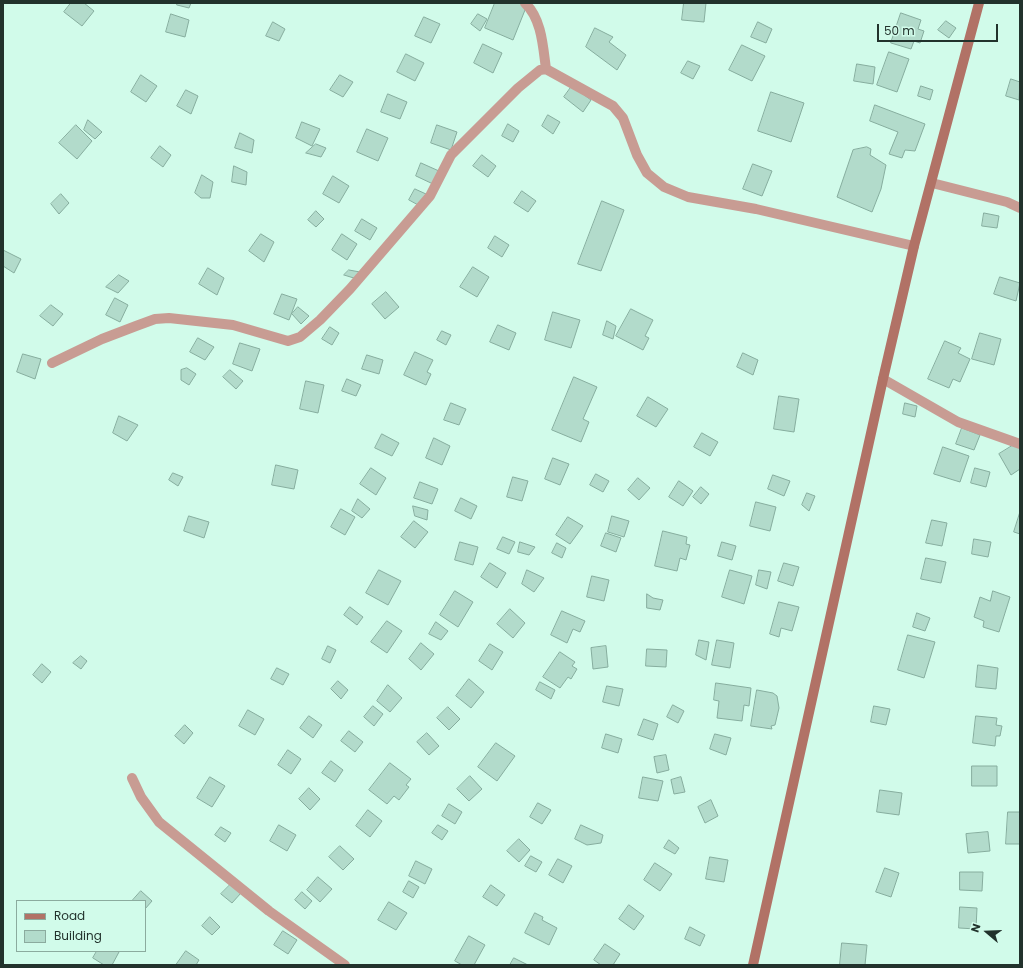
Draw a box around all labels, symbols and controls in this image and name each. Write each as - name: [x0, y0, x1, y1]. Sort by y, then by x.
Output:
- scale bar: [879, 16, 1000, 42]
- text: 50 m: [884, 22, 915, 39]
- legend: [16, 900, 146, 952]
- text: Road: [54, 907, 85, 924]
- north arrow: [967, 912, 1007, 952]
- text: N: [967, 922, 985, 935]
- text: Building: [54, 927, 102, 944]

